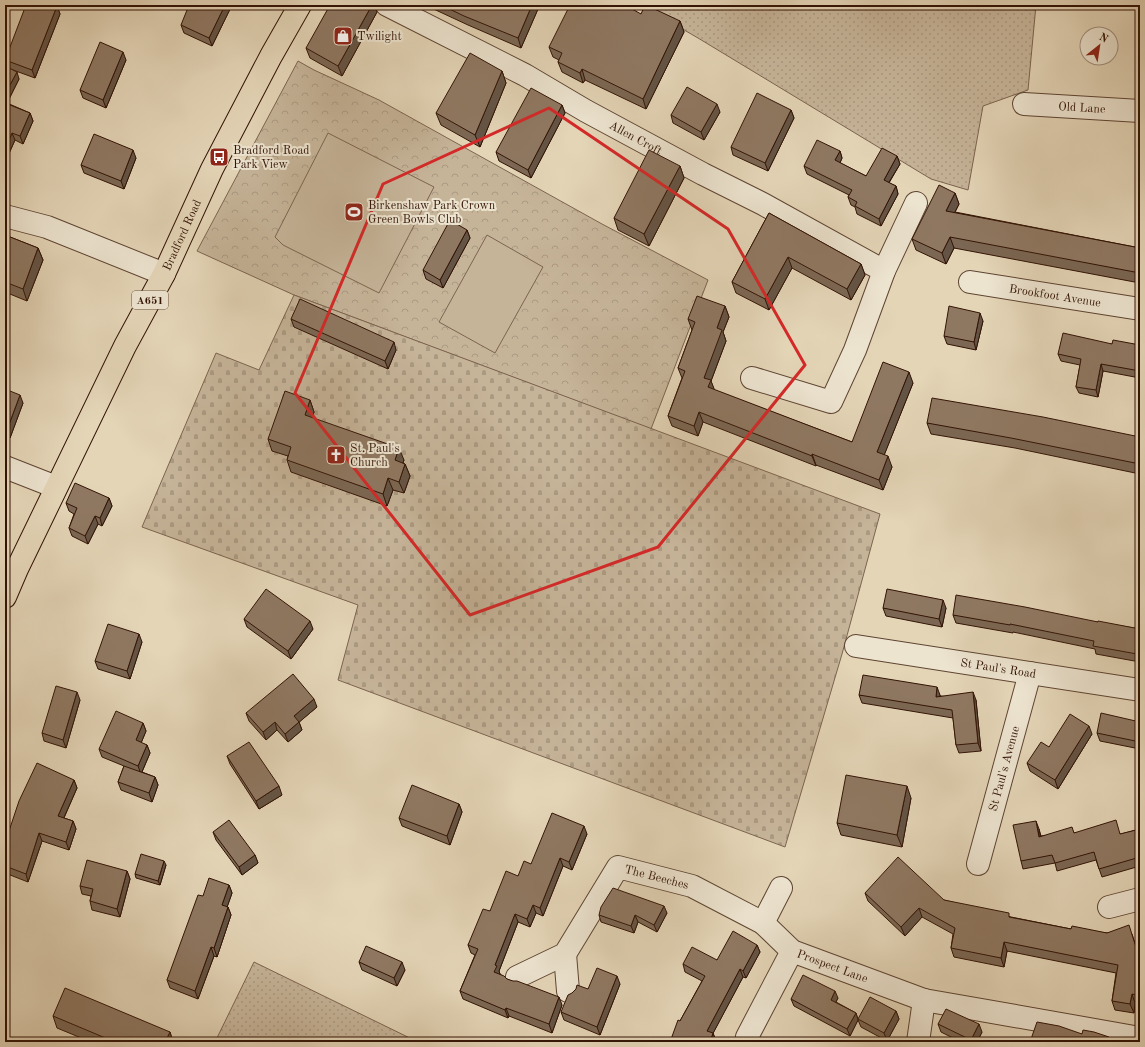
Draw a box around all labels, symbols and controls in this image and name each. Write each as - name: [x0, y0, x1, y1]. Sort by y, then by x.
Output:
- shop icon: Twilight: [332, 25, 354, 47]
- north arrow: [1079, 26, 1119, 66]
- place label: Twilight: [357, 31, 402, 43]
- text: N: [1097, 32, 1110, 46]
- street label: Old Lane: [1058, 101, 1106, 116]
- street label: Allen Croft: [607, 120, 664, 158]
- place label: Bradford Road Park View: [233, 145, 310, 171]
- bus stop icon: Bradford Road Park View: [208, 146, 230, 168]
- street label: Bradford Road: [161, 198, 204, 273]
- place label: Birkenshaw Park Crown Green Bowls Club: [368, 200, 496, 226]
- sports icon: Birkenshaw Park Crown Green Bowls Club: [343, 201, 365, 223]
- street label: Brookfoot Avenue: [1008, 283, 1102, 310]
- road number: A651: [132, 291, 168, 309]
- place label: St. Paul's Church: [350, 443, 400, 469]
- church icon: St. Paul's Church: [325, 444, 347, 466]
- street label: St Paul's Road: [959, 657, 1037, 681]
- street label: St Paul's Avenue: [988, 724, 1022, 813]
- street label: The Beeches: [623, 864, 690, 892]
- street label: Prospect Lane: [795, 948, 870, 986]

